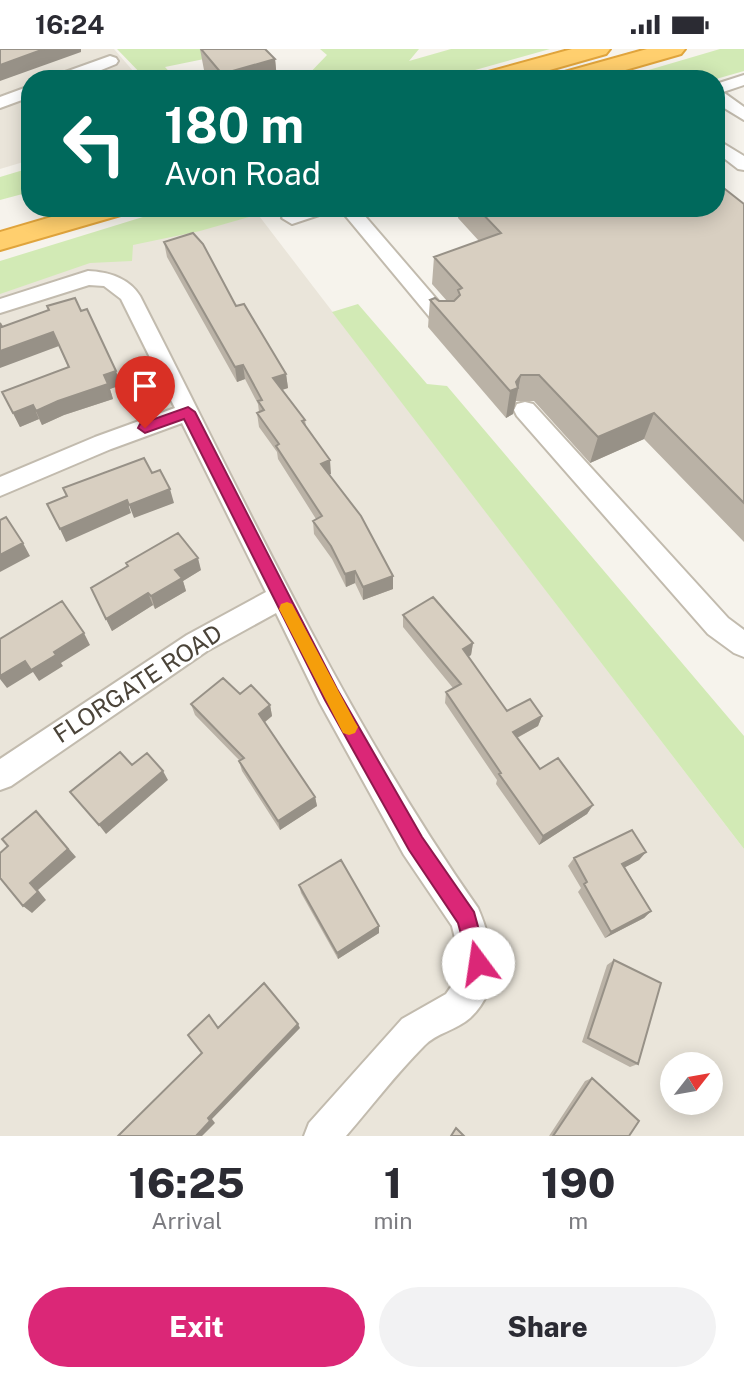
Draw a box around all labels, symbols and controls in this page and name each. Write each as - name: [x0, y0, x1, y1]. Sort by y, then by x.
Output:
- text: 16:24: [35, 9, 104, 40]
- text: 180 m: [164, 96, 304, 154]
- icon: left: [49, 98, 140, 189]
- text: Avon Road: [164, 155, 321, 192]
- pin: [115, 356, 175, 428]
- icon: arrive: [126, 367, 164, 405]
- street label: FLORGATE ROAD: [48, 618, 227, 748]
- position arrow: [441, 926, 515, 1000]
- north arrow: [660, 1052, 723, 1115]
- map controls: [660, 1052, 723, 1115]
- text: 16:25: [129, 1158, 245, 1207]
- text: 1: [384, 1158, 402, 1207]
- text: 190: [541, 1158, 615, 1207]
- text: Arrival: [151, 1207, 222, 1234]
- text: min: [373, 1207, 412, 1234]
- text: m: [568, 1207, 588, 1234]
- button: Exit: [28, 1287, 365, 1367]
- button: Share: [379, 1287, 716, 1367]

